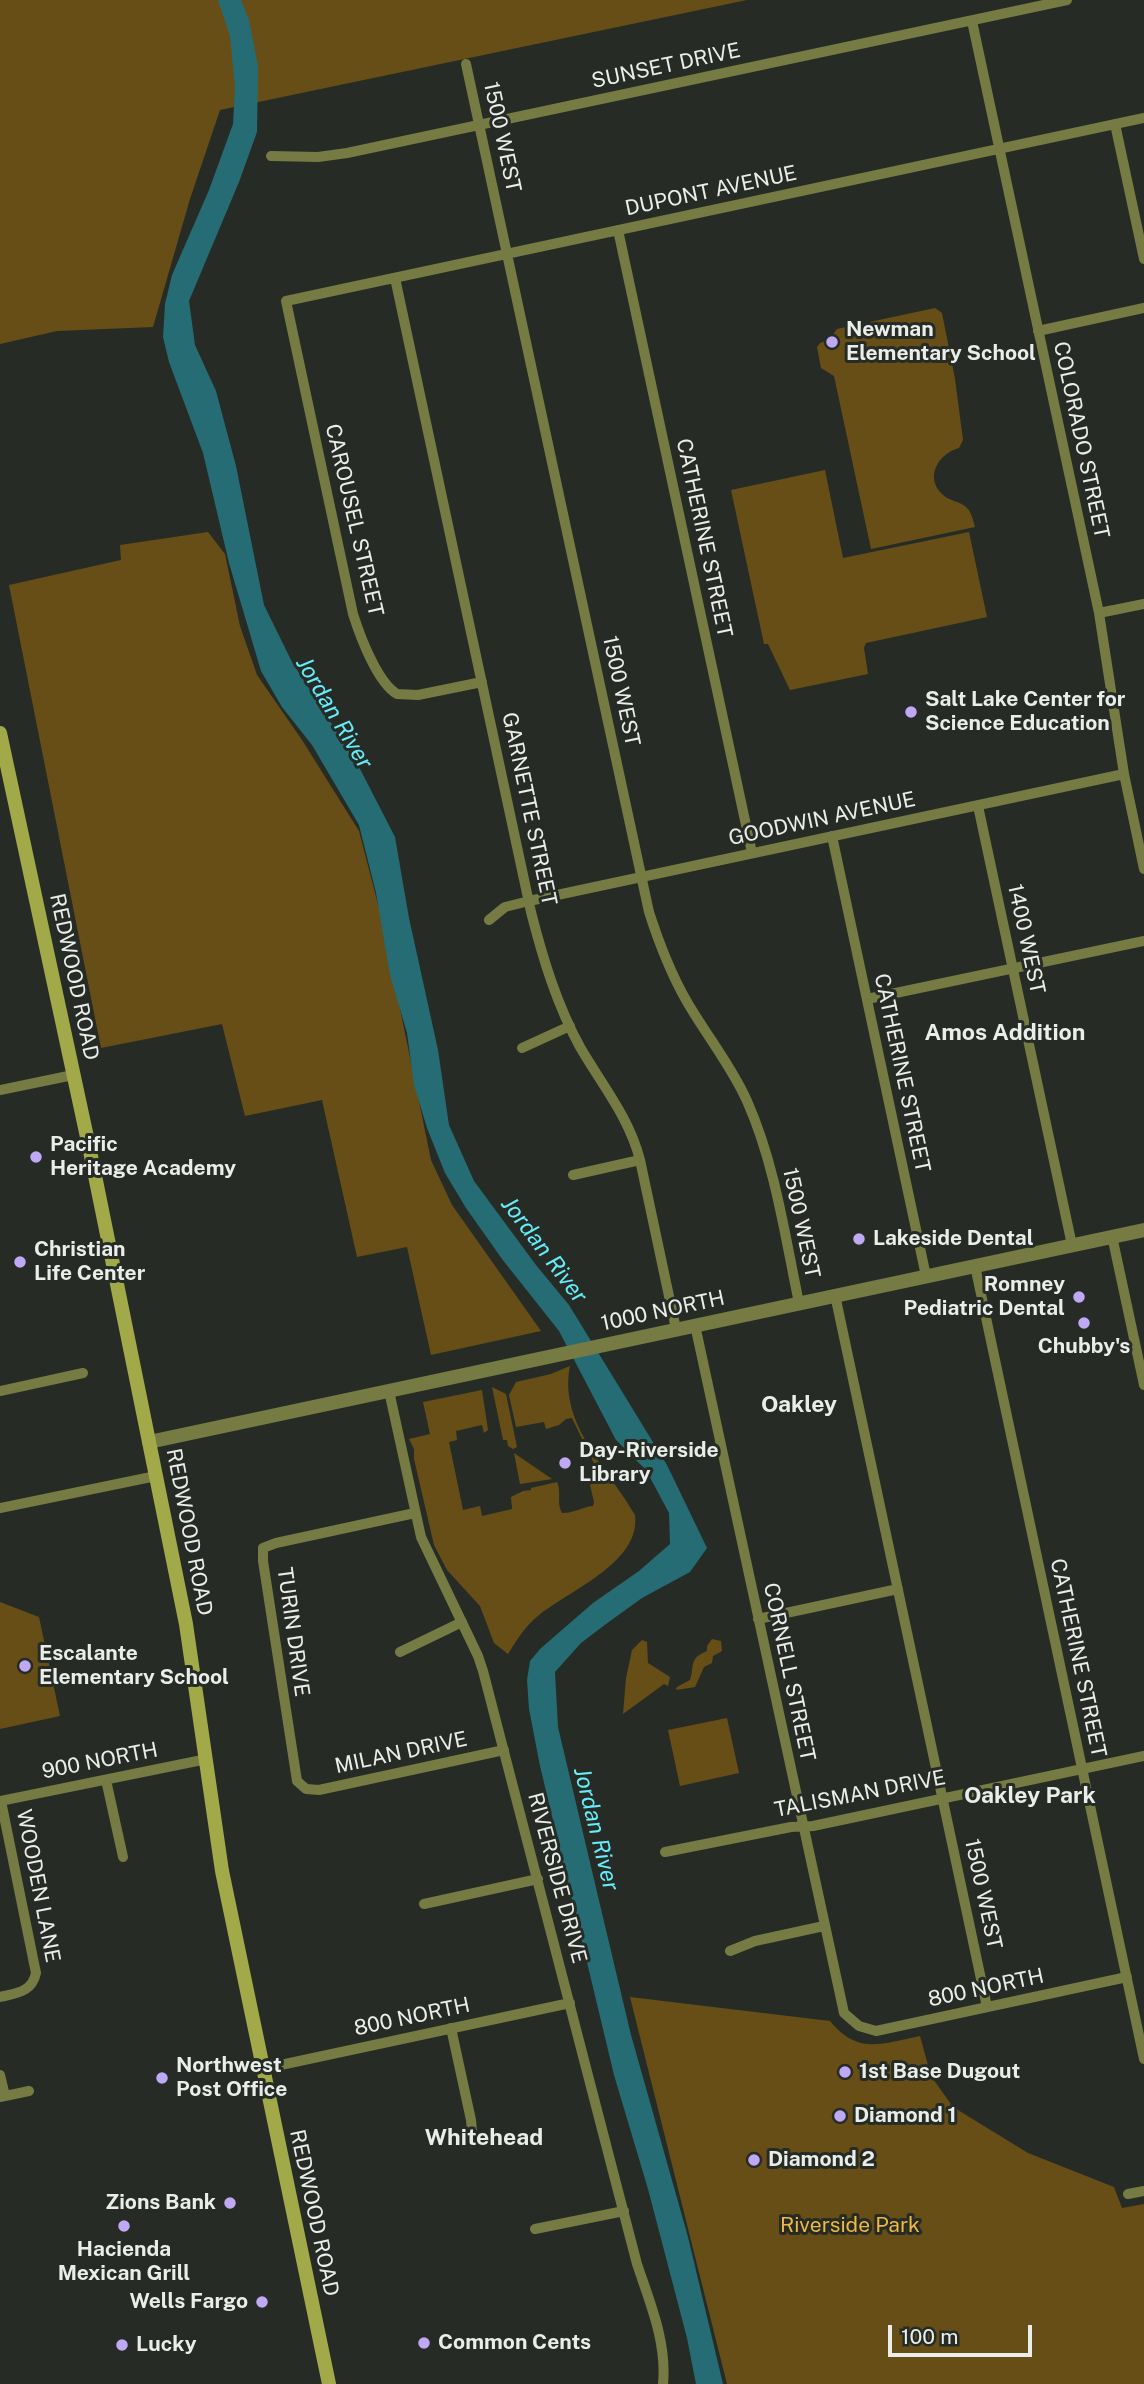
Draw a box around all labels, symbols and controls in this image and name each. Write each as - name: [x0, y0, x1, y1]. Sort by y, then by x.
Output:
- street label: SUNSET DRIVE: [589, 38, 743, 94]
- street label: 1500 WEST: [478, 80, 526, 194]
- street label: DUPONT AVENUE: [623, 161, 799, 221]
- place label: Newman Elementary School: [846, 317, 1036, 367]
- marker: Newman Elementary School: [824, 334, 840, 350]
- street label: COLORADO STREET: [1048, 339, 1114, 541]
- street label: CAROUSEL STREET: [320, 421, 388, 619]
- street label: CATHERINE STREET: [671, 436, 737, 640]
- street label: 1500 WEST: [597, 634, 645, 748]
- water label: Jordan River: [290, 652, 378, 774]
- place label: Salt Lake Center for Science Education: [925, 687, 1125, 737]
- marker: Salt Lake Center for Science Education: [903, 704, 919, 720]
- street label: GARNETTE STREET: [496, 710, 562, 908]
- street label: GOODWIN AVENUE: [726, 787, 918, 851]
- street label: 1400 WEST: [1002, 882, 1050, 996]
- street label: REDWOOD ROAD: [44, 891, 104, 1063]
- street label: CATHERINE STREET: [869, 971, 935, 1175]
- district label: Amos Addition: [925, 1019, 1085, 1047]
- place label: Pacific Heritage Academy: [50, 1132, 236, 1182]
- marker: Pacific Heritage Academy: [28, 1149, 44, 1165]
- street label: 1500 WEST: [777, 1166, 825, 1280]
- water label: Jordan River: [495, 1191, 593, 1309]
- place label: Lakeside Dental: [873, 1226, 1034, 1252]
- marker: Lakeside Dental: [851, 1231, 867, 1247]
- place label: Christian Life Center: [34, 1237, 145, 1287]
- marker: Christian Life Center: [12, 1254, 28, 1270]
- place label: Romney Pediatric Dental: [904, 1272, 1065, 1322]
- street label: 1000 NORTH: [599, 1286, 727, 1336]
- marker: Romney Pediatric Dental: [1071, 1289, 1087, 1305]
- marker: Chubby's: [1076, 1315, 1092, 1331]
- place label: Chubby's: [1038, 1334, 1130, 1360]
- district label: Oakley: [761, 1391, 837, 1419]
- place label: Day-Riverside Library: [579, 1438, 719, 1488]
- street label: REDWOOD ROAD: [160, 1446, 218, 1618]
- marker: Day-Riverside Library: [557, 1455, 573, 1471]
- street label: CATHERINE STREET: [1045, 1556, 1111, 1760]
- street label: TURIN DRIVE: [271, 1566, 315, 1698]
- street label: CORNELL STREET: [758, 1580, 820, 1764]
- place label: Escalante Elementary School: [39, 1641, 229, 1691]
- marker: Escalante Elementary School: [17, 1658, 33, 1674]
- street label: MILAN DRIVE: [333, 1727, 469, 1779]
- street label: 900 NORTH: [40, 1737, 160, 1785]
- water label: Jordan River: [567, 1764, 625, 1894]
- street label: TALISMAN DRIVE: [772, 1765, 948, 1823]
- district label: Oakley Park: [964, 1782, 1096, 1810]
- street label: RIVERSIDE DRIVE: [522, 1790, 592, 1966]
- street label: WOODEN LANE: [11, 1807, 65, 1965]
- street label: 1500 WEST: [959, 1837, 1007, 1951]
- street label: 800 NORTH: [926, 1963, 1046, 2013]
- street label: 800 NORTH: [352, 1992, 472, 2042]
- place label: Northwest Post Office: [176, 2053, 287, 2103]
- place label: 1st Base Dugout: [859, 2059, 1020, 2085]
- marker: 1st Base Dugout: [837, 2064, 853, 2080]
- marker: Northwest Post Office: [154, 2070, 170, 2086]
- place label: Diamond 1: [854, 2103, 956, 2129]
- marker: Diamond 1: [832, 2108, 848, 2124]
- district label: Whitehead: [425, 2124, 543, 2152]
- street label: REDWOOD ROAD: [284, 2127, 344, 2299]
- place label: Diamond 2: [768, 2147, 875, 2173]
- marker: Diamond 2: [746, 2152, 762, 2168]
- place label: Zions Bank: [105, 2190, 216, 2216]
- marker: Zions Bank: [222, 2195, 238, 2211]
- park label: Riverside Park: [780, 2213, 920, 2239]
- marker: Hacienda Mexican Grill: [116, 2218, 132, 2234]
- place label: Hacienda Mexican Grill: [58, 2237, 190, 2287]
- place label: Wells Fargo: [130, 2289, 248, 2315]
- marker: Wells Fargo: [254, 2294, 270, 2310]
- scale bar: [892, 2310, 1036, 2354]
- text: 100 m: [901, 2324, 958, 2349]
- place label: Common Cents: [438, 2330, 591, 2356]
- place label: Lucky: [136, 2332, 197, 2358]
- marker: Common Cents: [416, 2335, 432, 2351]
- marker: Lucky: [114, 2337, 130, 2353]

